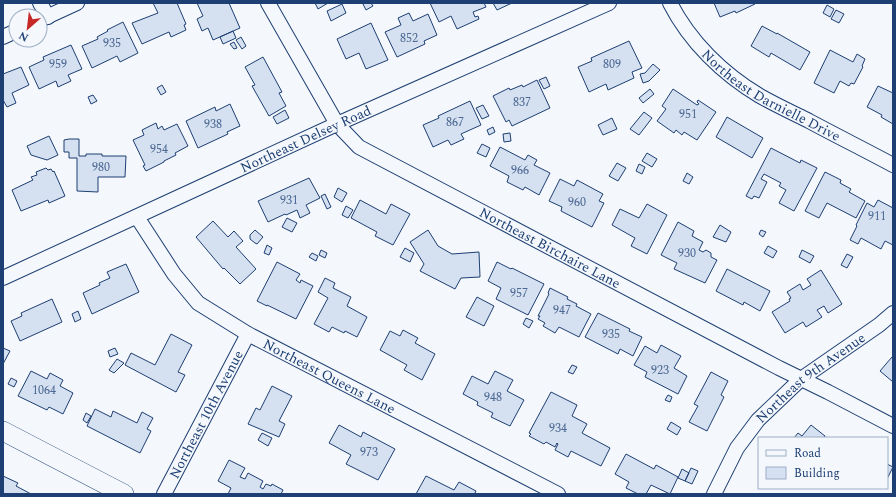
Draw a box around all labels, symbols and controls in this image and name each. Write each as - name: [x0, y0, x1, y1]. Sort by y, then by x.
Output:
- north arrow: [8, 8, 48, 48]
- text: N: [16, 27, 31, 46]
- house number: 852: [400, 29, 418, 48]
- house number: 935: [103, 34, 121, 53]
- street label: Northeast Darnielle Drive: [697, 44, 845, 146]
- house number: 959: [49, 55, 67, 74]
- house number: 809: [603, 55, 621, 74]
- house number: 837: [513, 93, 531, 112]
- street label: Northeast Delsey Road: [237, 100, 374, 178]
- house number: 951: [679, 105, 697, 124]
- house number: 867: [446, 113, 464, 132]
- house number: 938: [204, 115, 222, 134]
- house number: 954: [150, 140, 168, 159]
- house number: 980: [92, 158, 110, 177]
- house number: 966: [511, 161, 529, 180]
- house number: 931: [280, 191, 298, 210]
- house number: 960: [568, 193, 586, 212]
- street label: Northeast Birchaire Lane: [476, 202, 625, 294]
- house number: 911: [868, 207, 886, 226]
- house number: 930: [678, 244, 696, 263]
- house number: 957: [510, 284, 528, 303]
- house number: 947: [553, 301, 571, 320]
- house number: 935: [602, 325, 620, 344]
- street label: Northeast 9th Avenue: [751, 327, 870, 428]
- street label: Northeast Queens Lane: [259, 333, 400, 419]
- street label: Northeast 10th Avenue: [163, 346, 248, 482]
- house number: 923: [651, 361, 669, 380]
- house number: 1064: [32, 381, 56, 400]
- house number: 948: [484, 388, 502, 407]
- house number: 934: [549, 419, 567, 438]
- legend: [758, 437, 888, 489]
- house number: 973: [360, 443, 378, 462]
- text: Road: [794, 444, 821, 463]
- text: Building: [794, 464, 840, 483]

